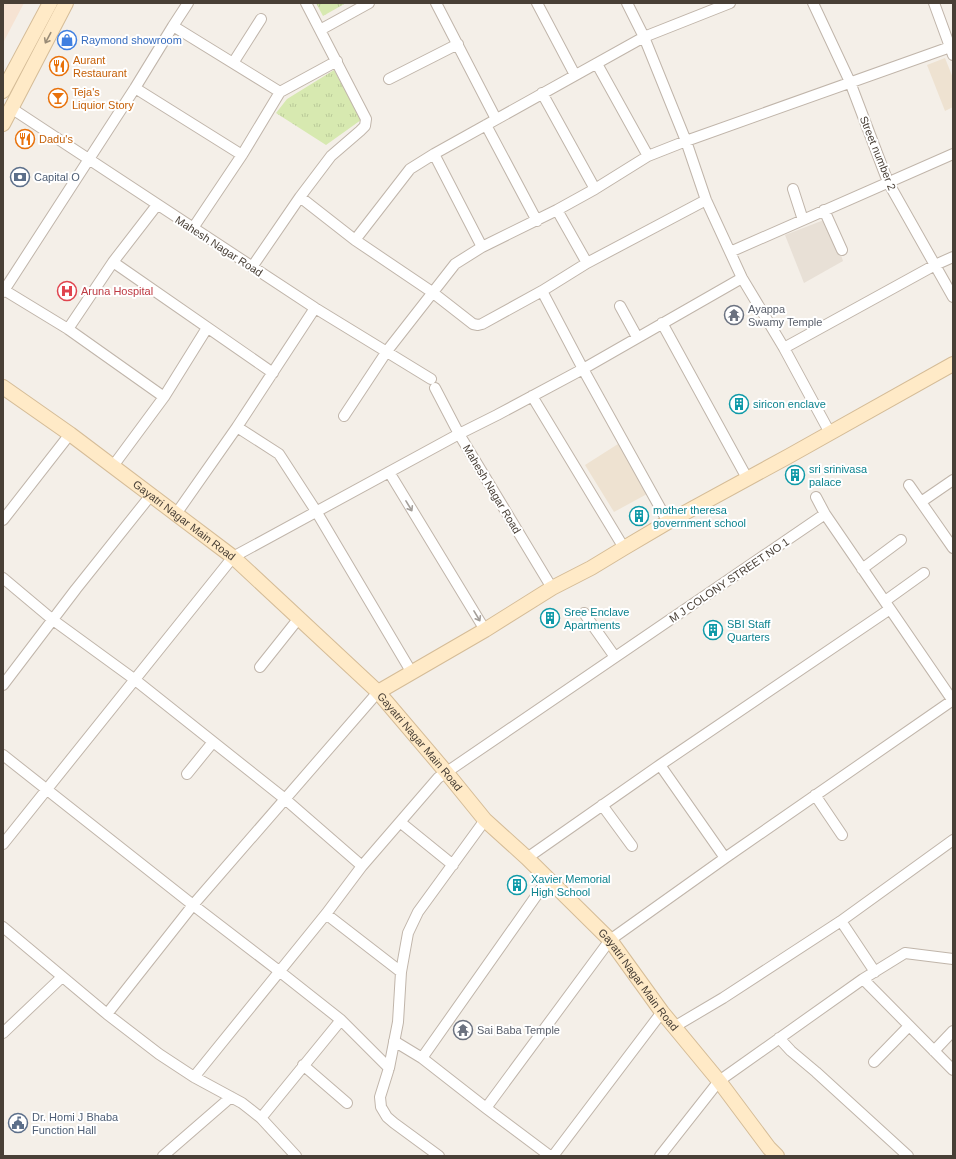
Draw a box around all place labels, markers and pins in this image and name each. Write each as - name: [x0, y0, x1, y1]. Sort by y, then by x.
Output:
- shop icon: Raymond showroom: [56, 29, 78, 51]
- place label: Raymond showroom: [81, 34, 182, 46]
- place label: Aurant Restaurant: [73, 54, 127, 79]
- restaurant icon: Aurant Restaurant: [48, 55, 70, 77]
- place label: Teja's Liquior Story: [72, 86, 134, 111]
- bar icon: Teja's Liquior Story: [47, 87, 69, 109]
- restaurant icon: Dadu's: [14, 128, 36, 150]
- place label: Dadu's: [39, 133, 73, 145]
- bank icon: Capital O: [9, 166, 31, 188]
- place label: Capital O: [34, 171, 80, 183]
- hospital icon: Aruna Hospital: [56, 280, 78, 302]
- place label: Aruna Hospital: [81, 285, 153, 297]
- place label: Ayappa Swamy Temple: [748, 303, 822, 328]
- temple icon: Ayappa Swamy Temple: [723, 304, 745, 326]
- building icon: siricon enclave: [728, 393, 750, 415]
- place label: siricon enclave: [753, 398, 826, 410]
- place label: sri srinivasa palace: [809, 463, 868, 488]
- building icon: sri srinivasa palace: [784, 464, 806, 486]
- place label: mother theresa government school: [653, 504, 746, 529]
- building icon: mother theresa government school: [628, 505, 650, 527]
- place label: Sree Enclave Apartments: [564, 606, 629, 631]
- building icon: Sree Enclave Apartments: [539, 607, 561, 629]
- place label: SBI Staff Quarters: [727, 618, 771, 643]
- building icon: SBI Staff Quarters: [702, 619, 724, 641]
- place label: Xavier Memorial High School: [531, 873, 610, 898]
- building icon: Xavier Memorial High School: [506, 874, 528, 896]
- temple icon: Sai Baba Temple: [452, 1019, 474, 1041]
- place label: Sai Baba Temple: [477, 1024, 560, 1036]
- place label: Dr. Homi J Bhaba Function Hall: [32, 1111, 119, 1136]
- public building icon: Dr. Homi J Bhaba Function Hall: [7, 1112, 29, 1134]

